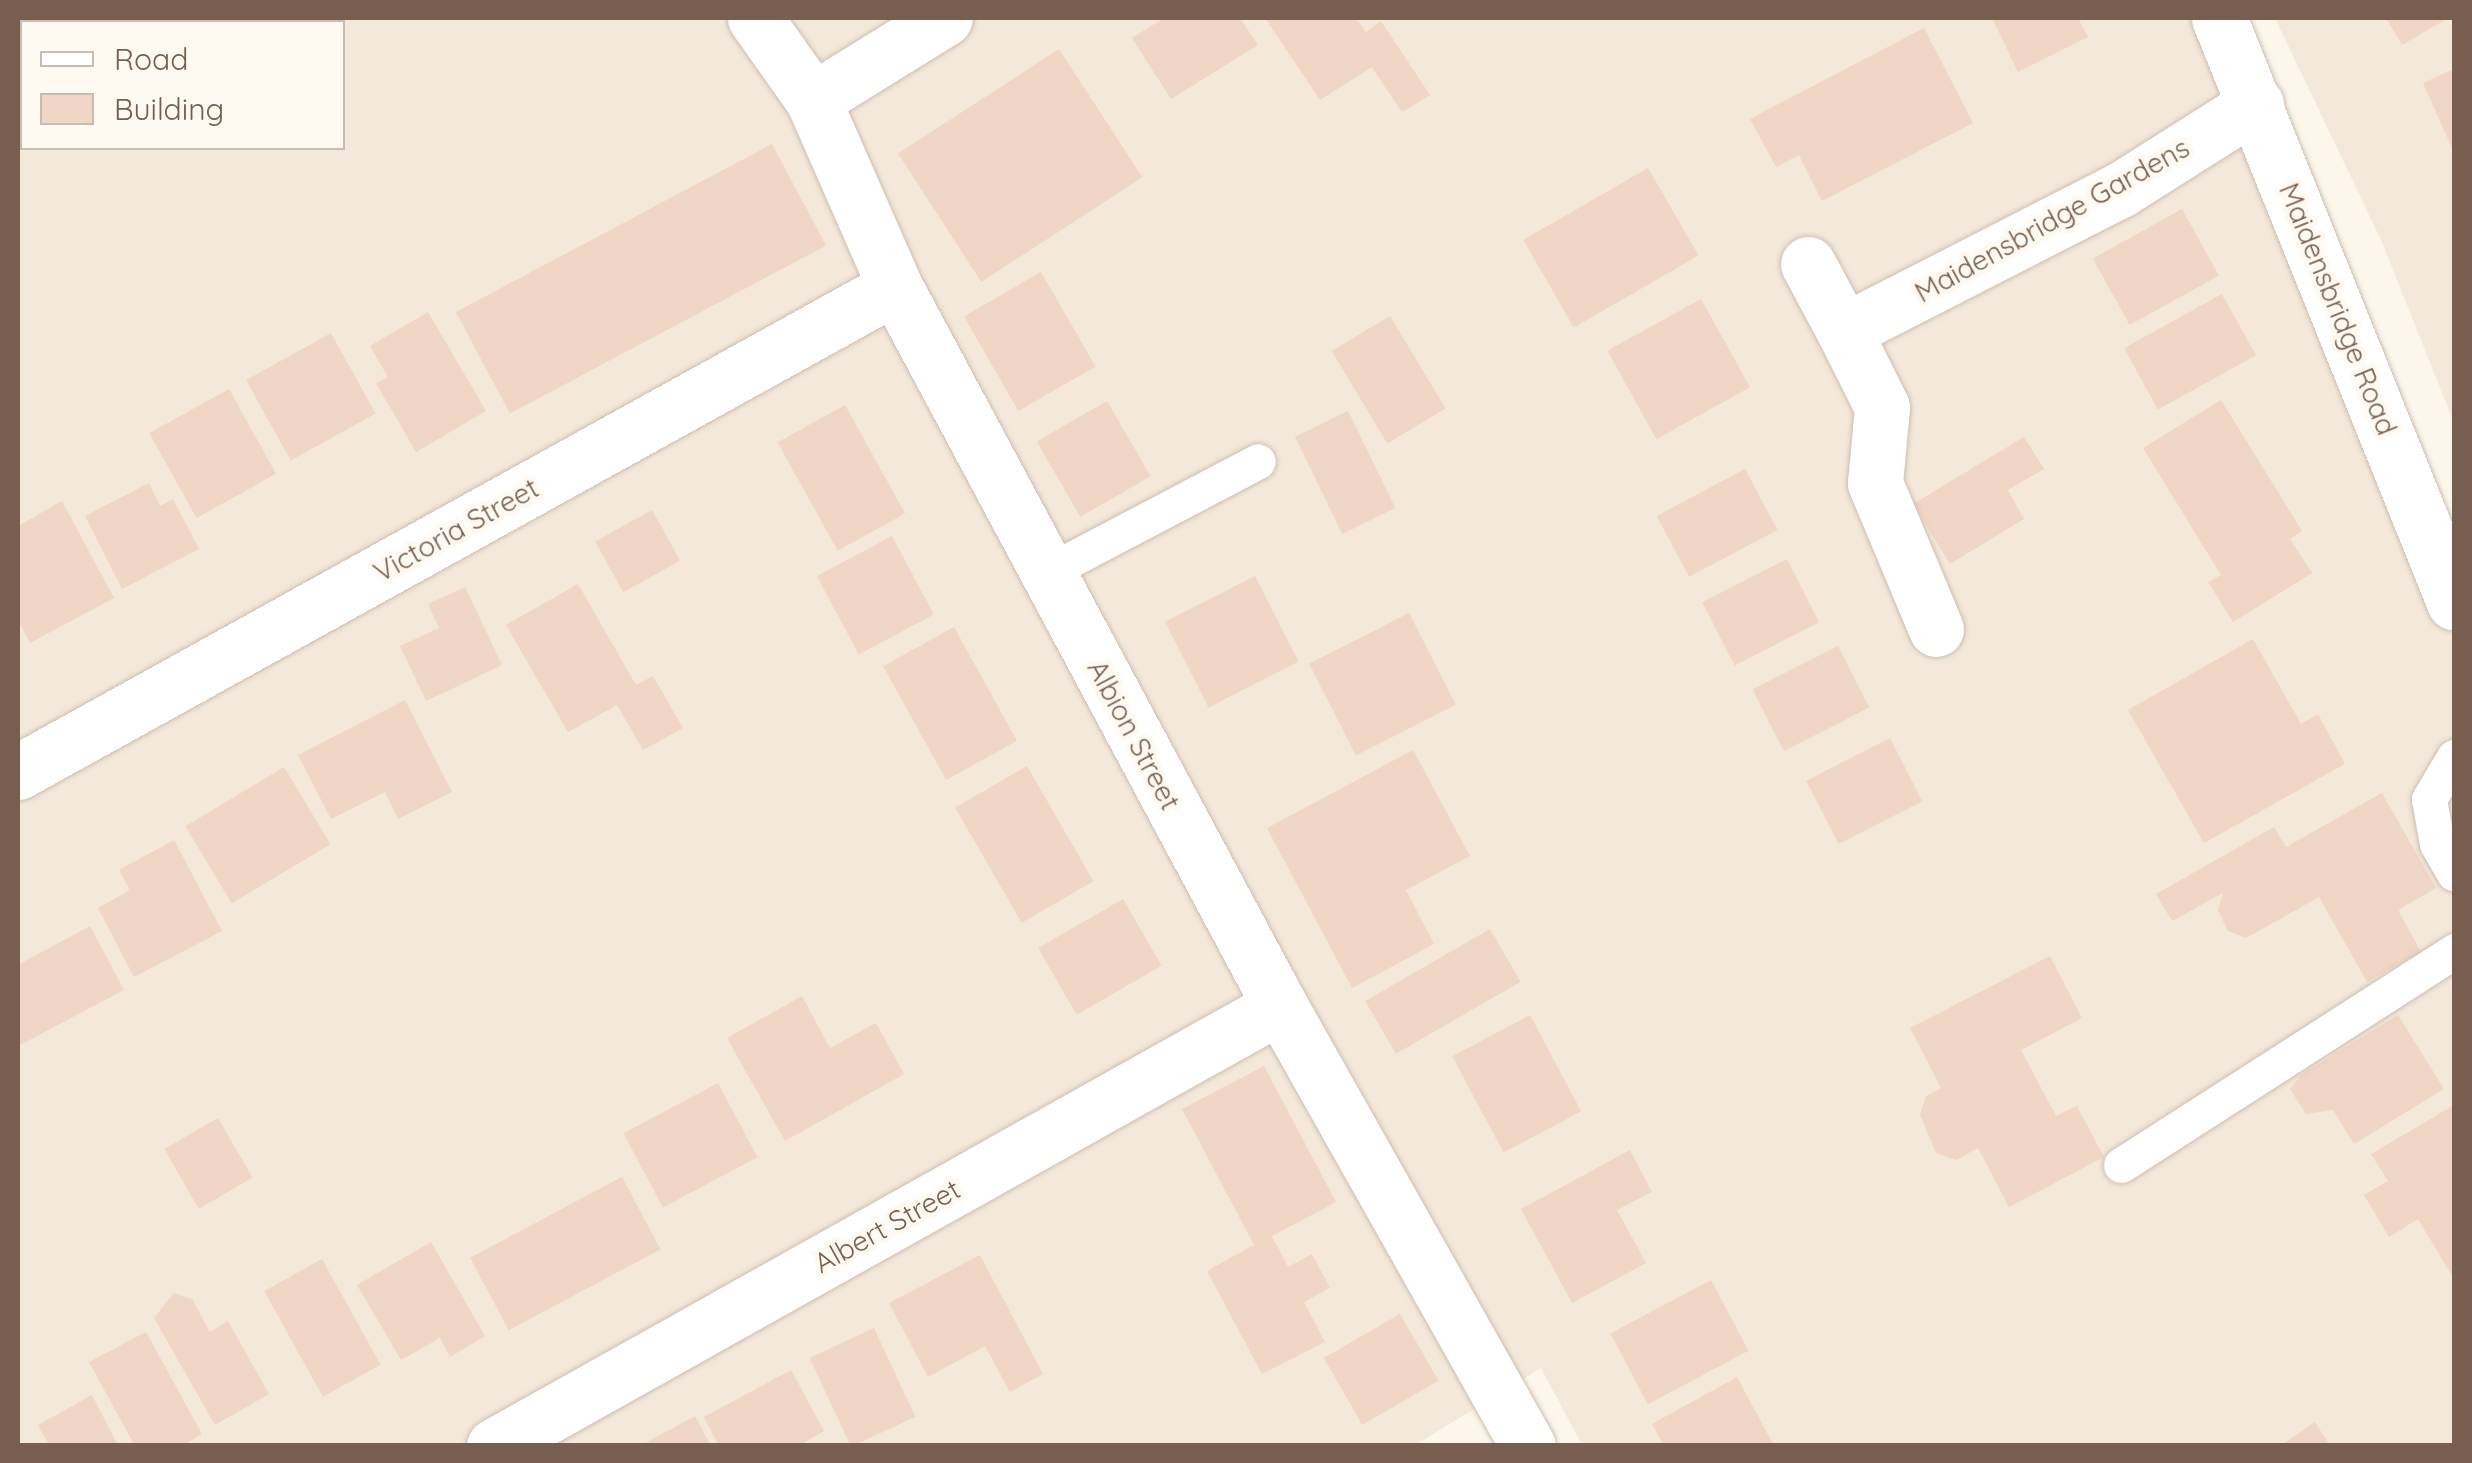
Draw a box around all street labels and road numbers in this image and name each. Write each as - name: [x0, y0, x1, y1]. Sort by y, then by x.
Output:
- street label: Maidensbridge Gardens: [1909, 131, 2195, 309]
- street label: Maidensbridge Road: [2272, 178, 2404, 440]
- street label: Victoria Street: [368, 471, 544, 589]
- street label: Albion Street: [1080, 654, 1188, 816]
- street label: Albert Street: [808, 1172, 966, 1280]

